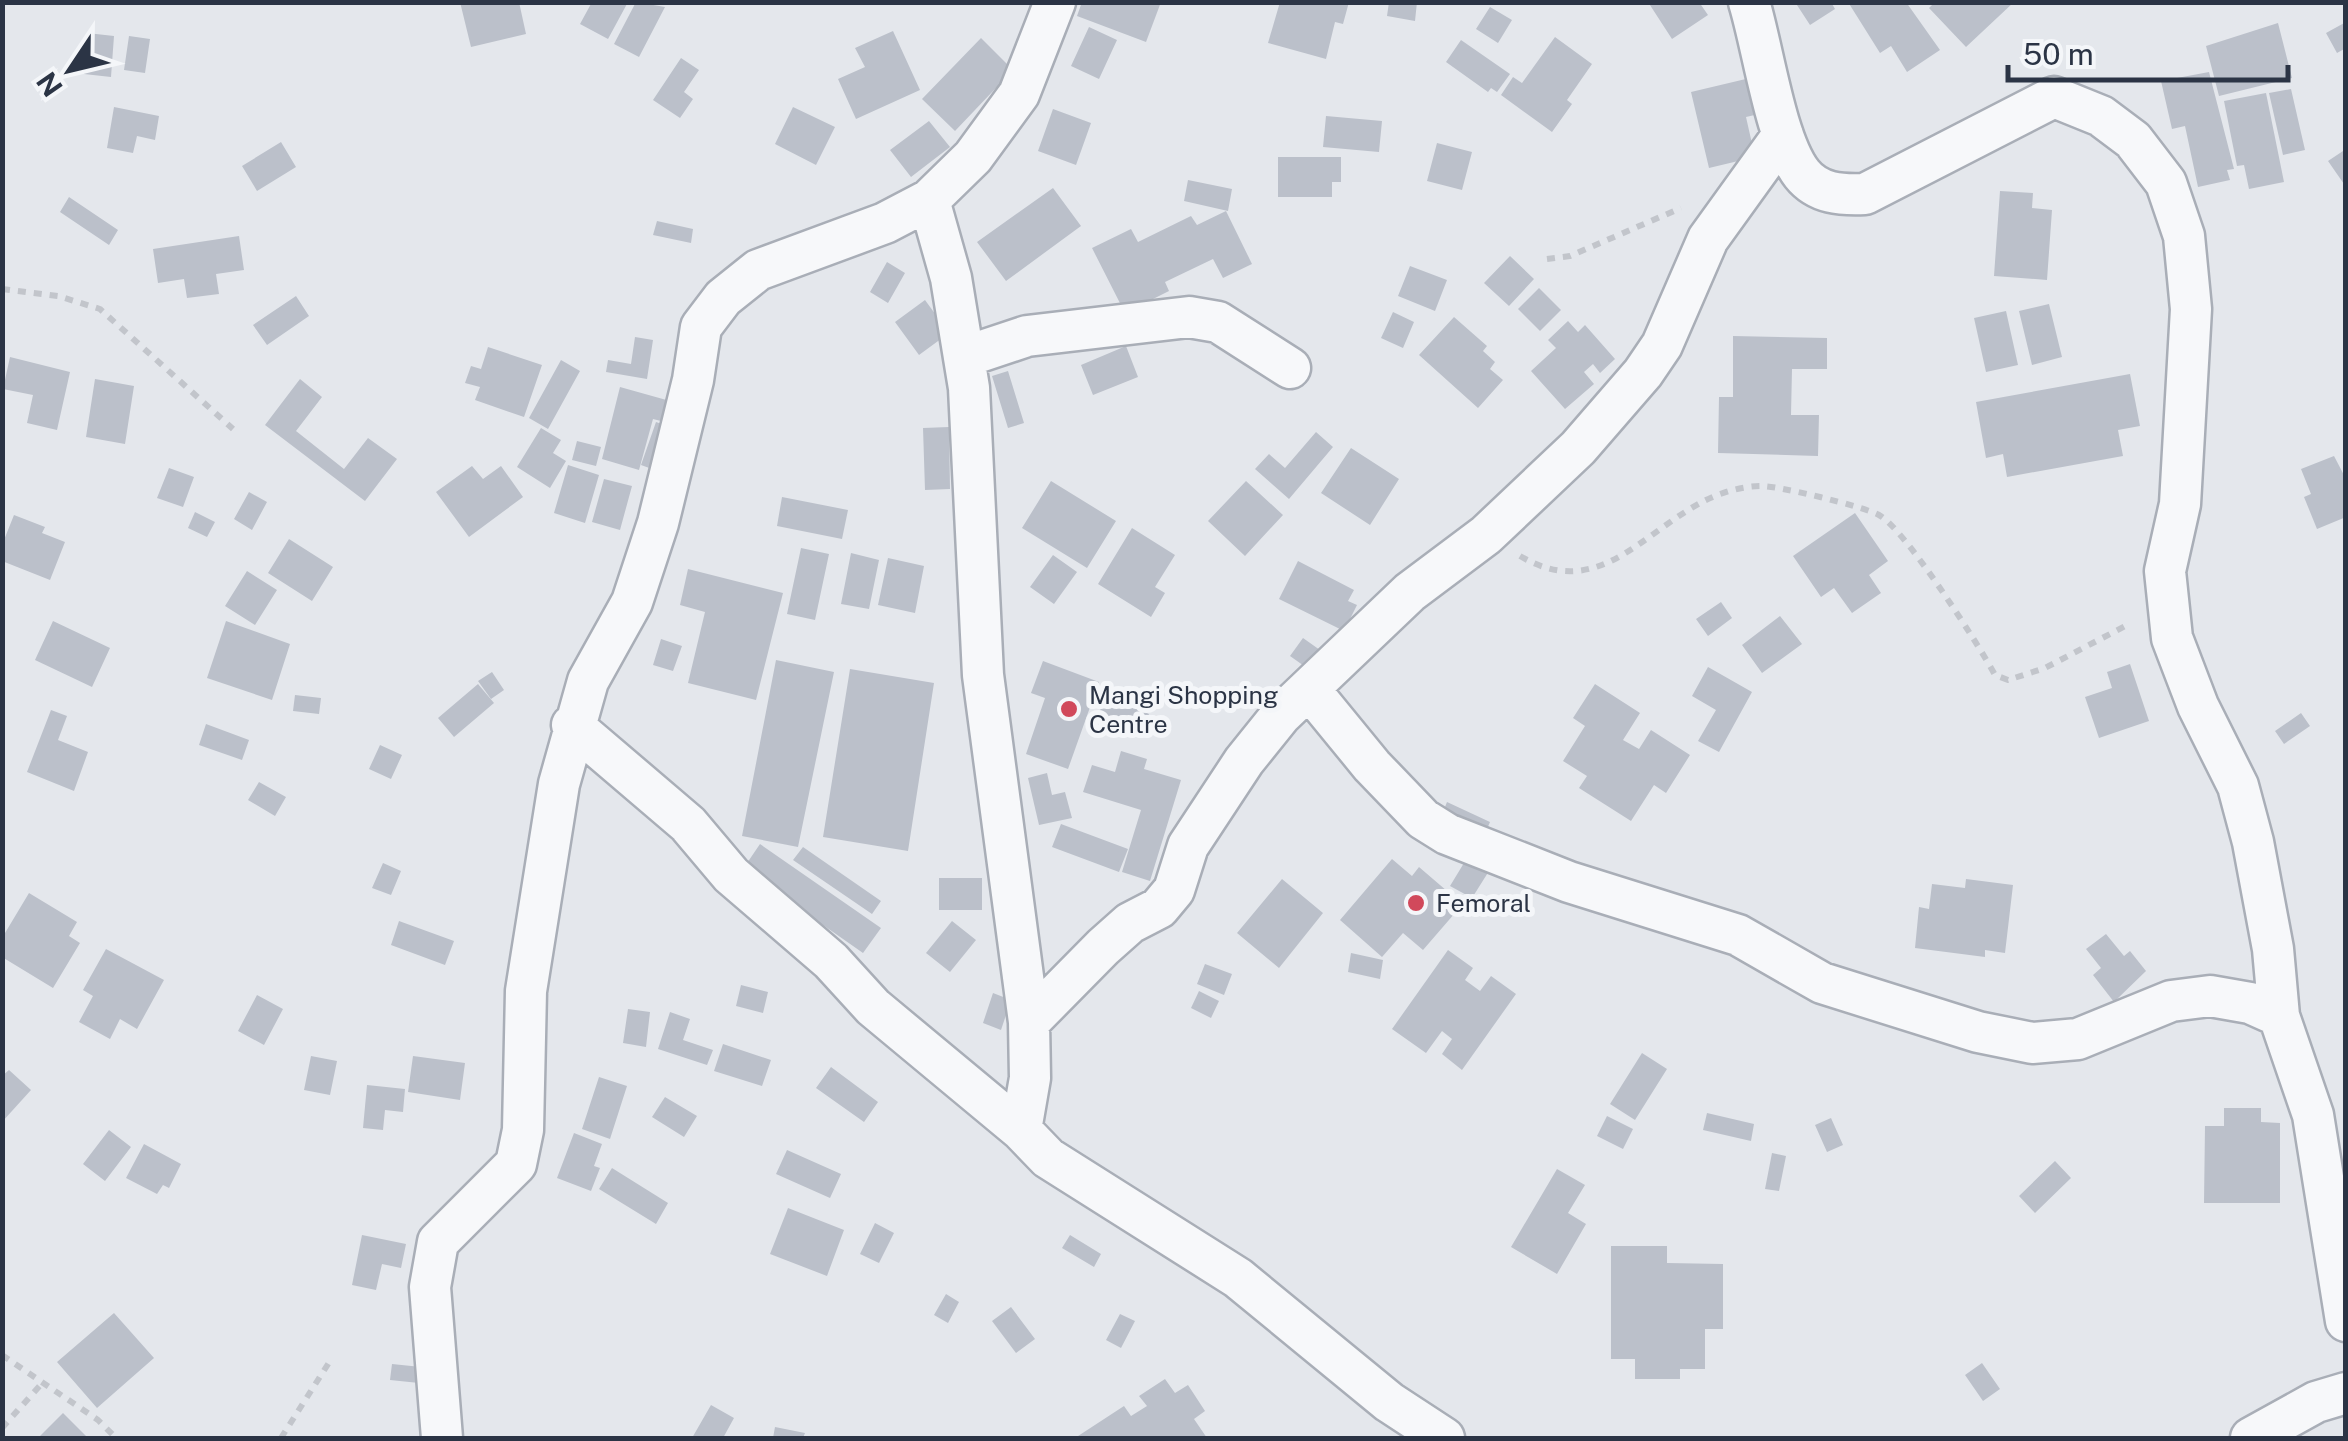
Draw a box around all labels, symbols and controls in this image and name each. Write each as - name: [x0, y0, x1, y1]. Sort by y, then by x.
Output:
- north arrow: [20, 20, 120, 120]
- scale bar: [2008, 20, 2288, 82]
- text: 50 m: [2023, 36, 2094, 72]
- text: N: [29, 66, 69, 103]
- place label: Mangi Shopping Centre: [1089, 680, 1279, 739]
- marker: Mangi Shopping Centre: [1058, 698, 1080, 720]
- place label: Femoral: [1436, 888, 1531, 918]
- marker: Femoral: [1405, 892, 1427, 914]

